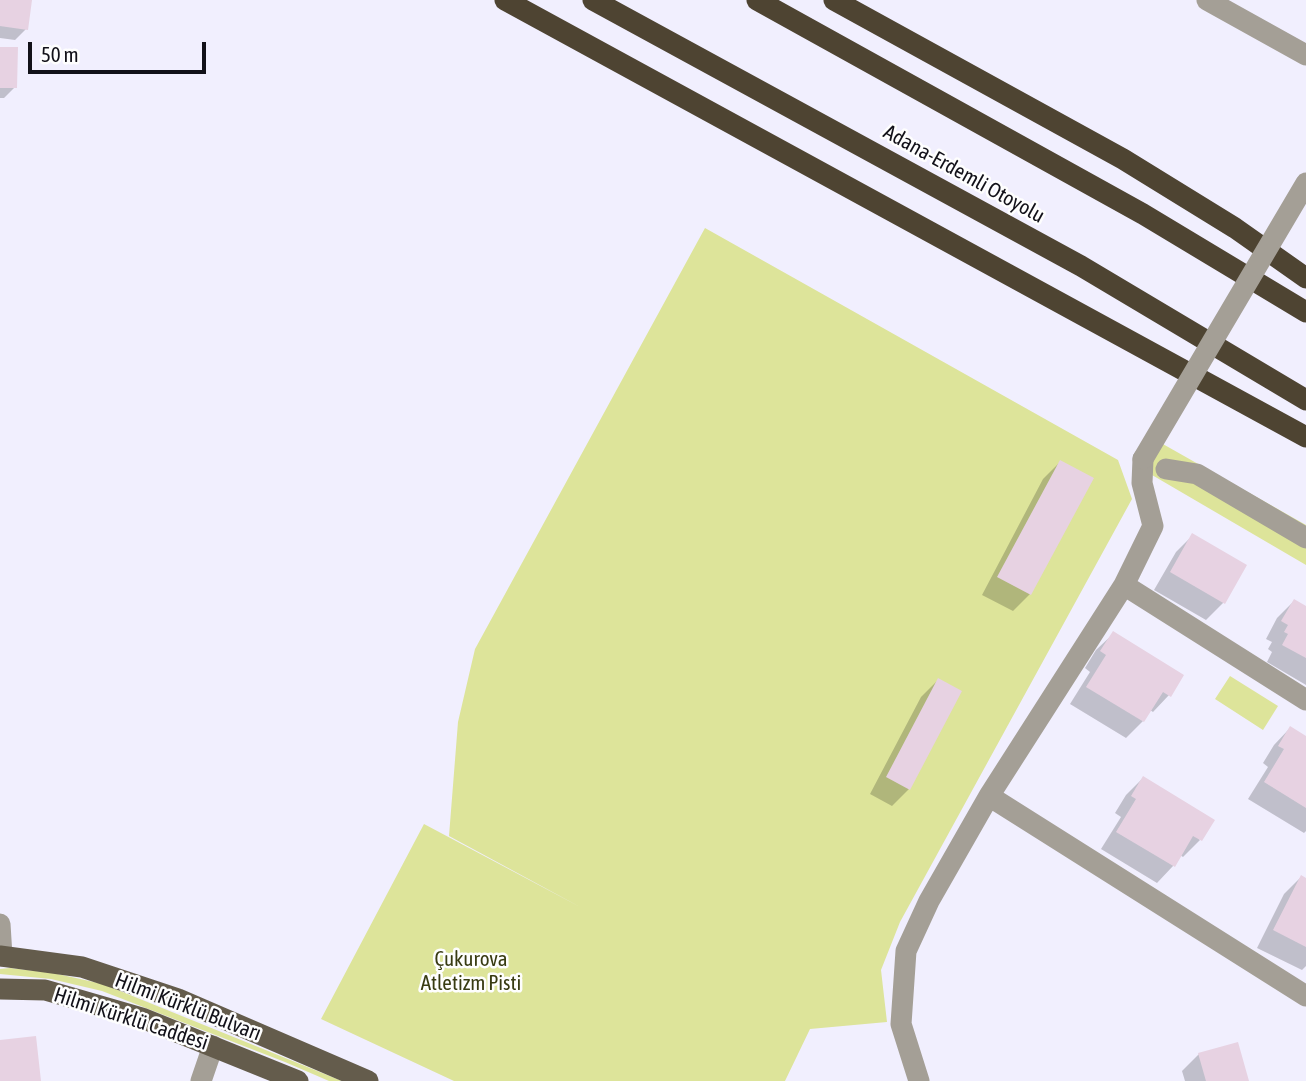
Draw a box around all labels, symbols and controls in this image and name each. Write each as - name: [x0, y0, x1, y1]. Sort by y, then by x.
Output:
- scale bar: [32, 28, 210, 72]
- text: 50 m: [41, 42, 79, 66]
- street label: Adana-Erdemli Otoyolu: [879, 119, 1049, 229]
- park label: Çukurova Atletizm Pisti: [421, 946, 521, 996]
- street label: Hilmi Kürklü Bulvarı: [111, 968, 265, 1046]
- street label: Hilmi Kürklü Caddesi: [51, 982, 211, 1056]

